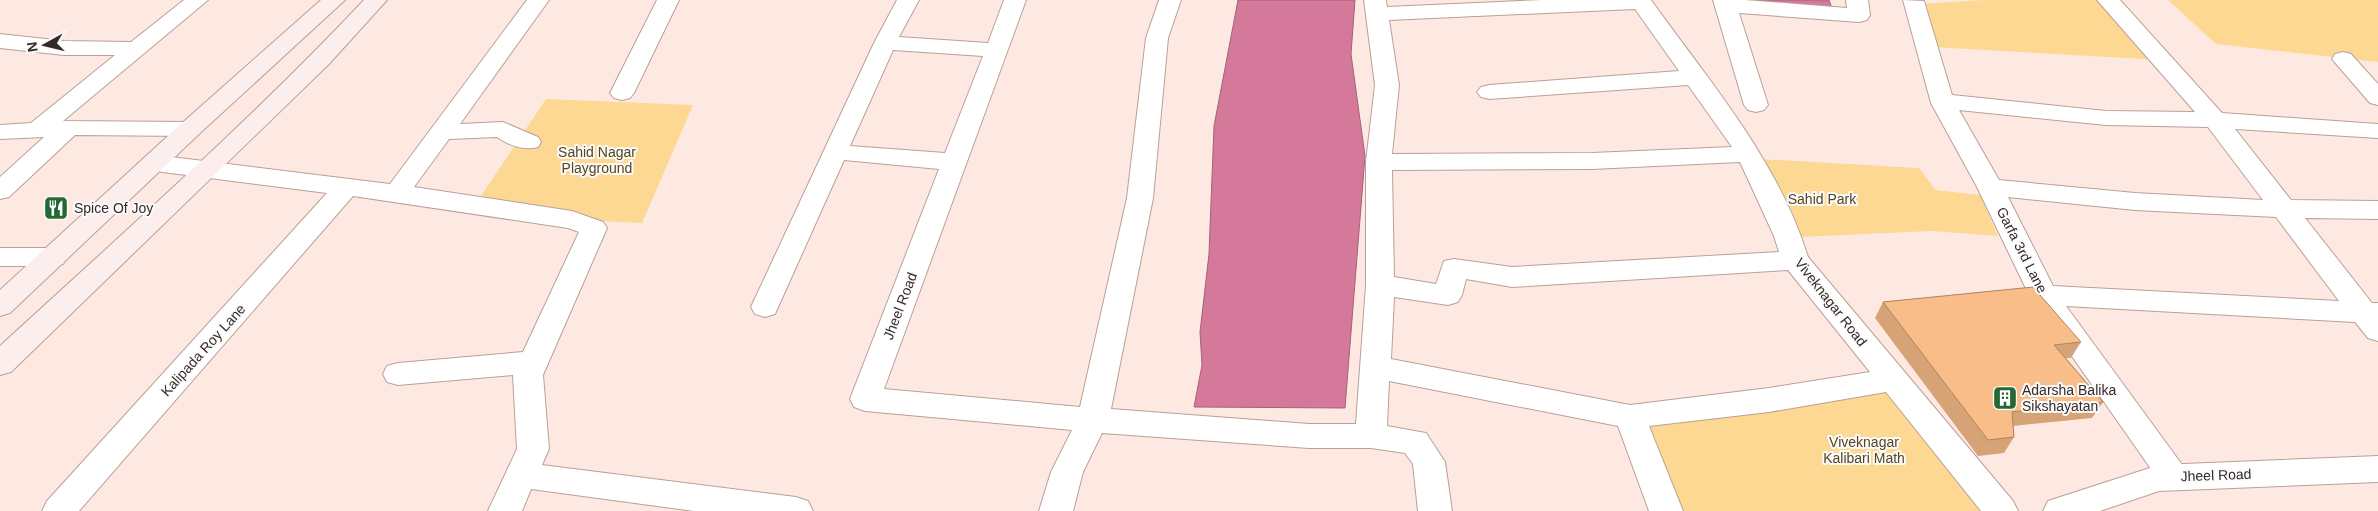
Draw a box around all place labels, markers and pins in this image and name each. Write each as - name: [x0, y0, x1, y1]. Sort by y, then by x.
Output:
- restaurant icon: Spice Of Joy: [43, 195, 69, 221]
- place label: Spice Of Joy: [74, 200, 153, 216]
- place label: Adarsha Balika Sikshayatan: [2022, 382, 2116, 414]
- building icon: Adarsha Balika Sikshayatan: [1992, 385, 2018, 411]

